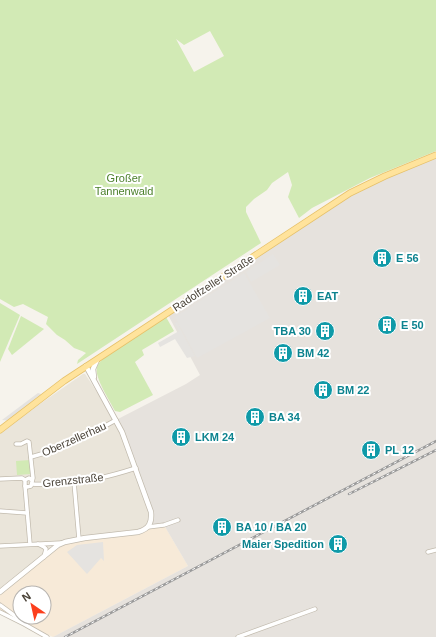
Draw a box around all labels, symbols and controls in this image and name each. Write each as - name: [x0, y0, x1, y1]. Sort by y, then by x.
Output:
- park label: Großer Tannenwald: [95, 172, 153, 197]
- building icon: E 56: [371, 247, 393, 269]
- street label: Radolfzeller Straße: [170, 252, 256, 314]
- place label: E 56: [396, 252, 419, 264]
- building icon: EAT: [292, 285, 314, 307]
- place label: EAT: [317, 290, 338, 302]
- building icon: E 50: [376, 314, 398, 336]
- place label: E 50: [401, 319, 424, 331]
- building icon: TBA 30: [314, 320, 336, 342]
- place label: TBA 30: [274, 325, 311, 337]
- building icon: BM 42: [272, 342, 294, 364]
- place label: BM 42: [297, 347, 329, 359]
- building icon: BM 22: [312, 379, 334, 401]
- place label: BM 22: [337, 384, 369, 396]
- building icon: BA 34: [244, 406, 266, 428]
- place label: BA 34: [269, 411, 301, 423]
- street label: Oberzellerhau: [40, 419, 108, 459]
- building icon: LKM 24: [170, 426, 192, 448]
- place label: LKM 24: [195, 431, 235, 443]
- building icon: PL 12: [360, 439, 382, 461]
- place label: PL 12: [385, 444, 414, 456]
- street label: Grenzstraße: [42, 471, 104, 489]
- building icon: BA 10 / BA 20: [211, 516, 233, 538]
- place label: BA 10 / BA 20: [236, 521, 307, 533]
- building icon: Maier Spedition: [327, 533, 349, 555]
- place label: Maier Spedition: [242, 538, 324, 550]
- north arrow: [12, 585, 52, 625]
- text: N: [20, 589, 33, 604]

